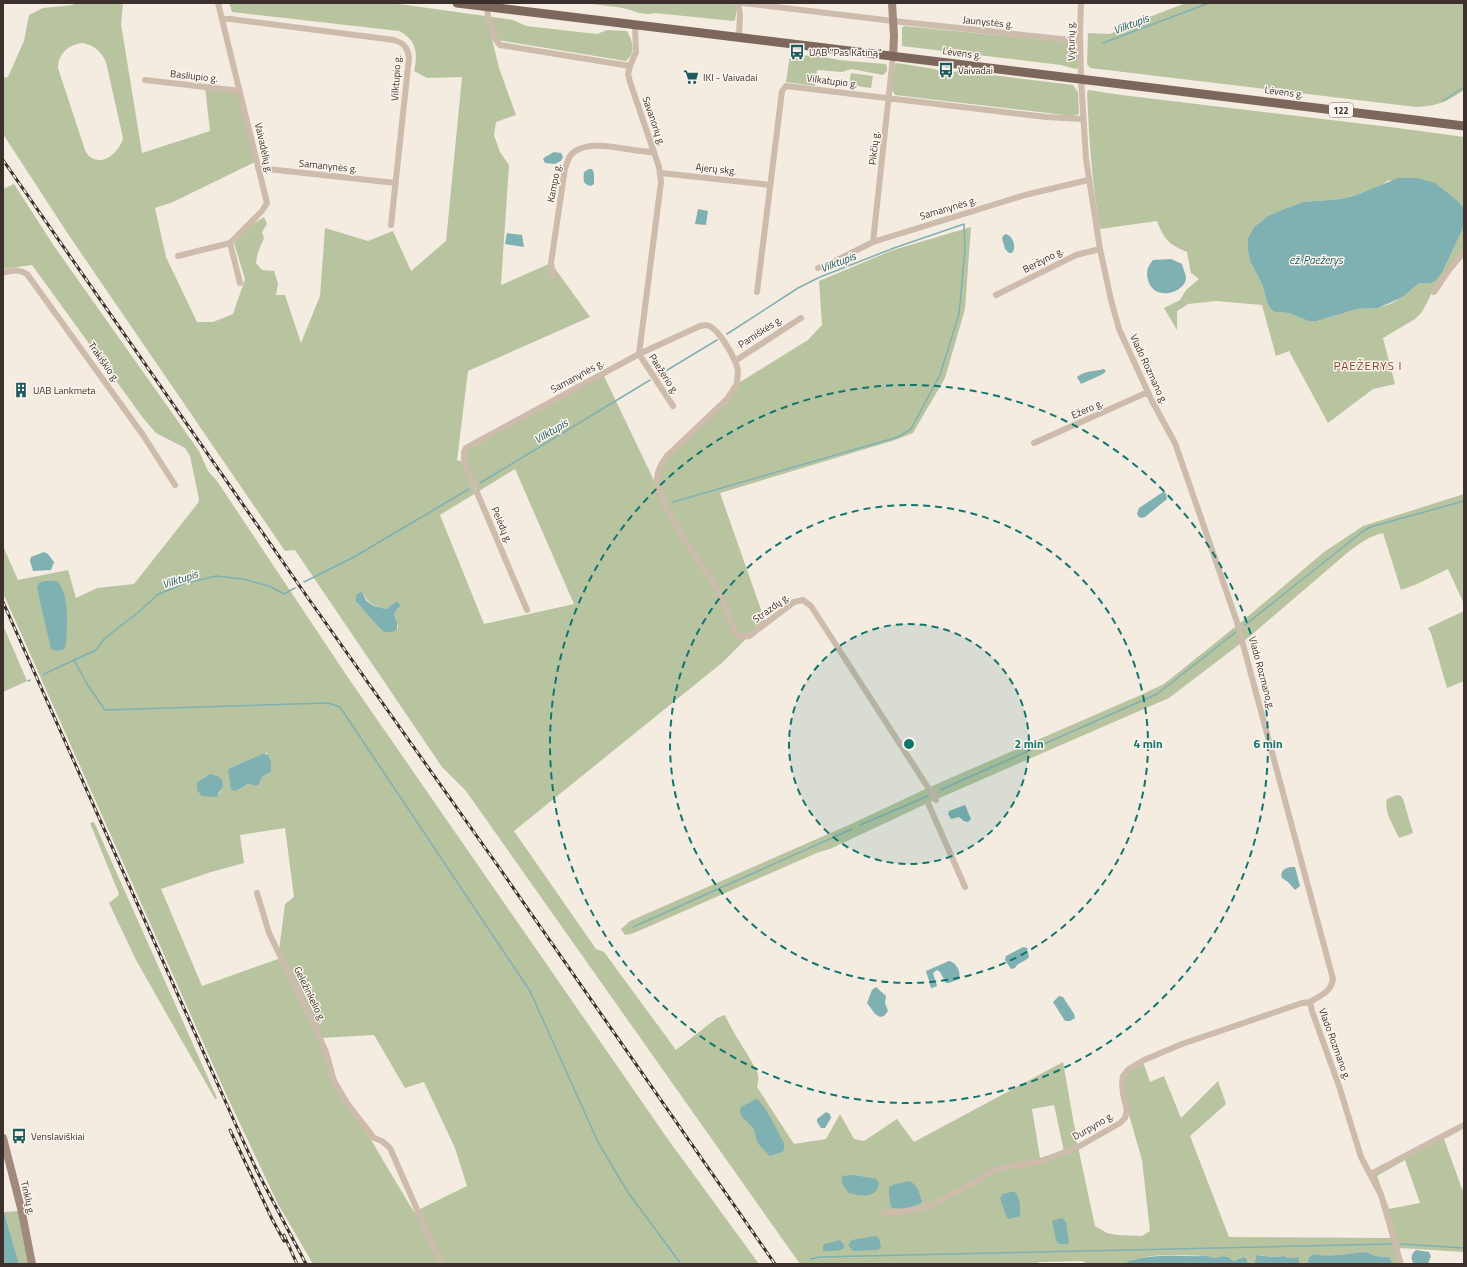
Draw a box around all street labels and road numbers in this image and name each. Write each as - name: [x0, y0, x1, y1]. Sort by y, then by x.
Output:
- street label: Jaunystės g.: [962, 12, 1014, 32]
- street label: Vyturių g.: [1063, 21, 1079, 61]
- street label: Lėvens g.: [942, 43, 982, 63]
- street label: Vilktupio g.: [387, 54, 405, 102]
- street label: Basliupio g.: [169, 66, 219, 86]
- street label: Vilkatupio g.: [806, 70, 858, 92]
- street label: Lėvens g.: [1264, 82, 1304, 102]
- street label: Savanorių g.: [639, 94, 669, 148]
- road number: 122: [1329, 103, 1353, 117]
- street label: Vaivadėlių g.: [251, 121, 277, 175]
- street label: Pikčių g.: [865, 130, 883, 166]
- street label: Samanynės g.: [298, 155, 358, 177]
- street label: Ajerų skg.: [695, 159, 737, 179]
- street label: Kampo g.: [543, 162, 565, 204]
- street label: Samanynės g.: [918, 192, 978, 224]
- street label: Beržyno g.: [1020, 243, 1066, 277]
- street label: Pamiškės g.: [735, 312, 785, 352]
- street label: Vlado Rozmano g.: [1126, 332, 1172, 406]
- street label: Trakiškio g.: [85, 339, 123, 385]
- street label: Paežerio g.: [645, 351, 683, 397]
- street label: Samanynės g.: [548, 355, 606, 397]
- street label: Ežero g.: [1069, 395, 1105, 423]
- street label: Pelėdų g.: [488, 504, 516, 546]
- street label: Strazdų g.: [750, 590, 792, 626]
- street label: Vlado Rozmano g.: [1245, 635, 1279, 711]
- street label: Geležinkelio g.: [290, 964, 330, 1024]
- street label: Vlado Rozmano g.: [1315, 1006, 1355, 1082]
- street label: Durpyno g.: [1070, 1108, 1116, 1144]
- street label: Tinklų g.: [17, 1179, 39, 1217]

